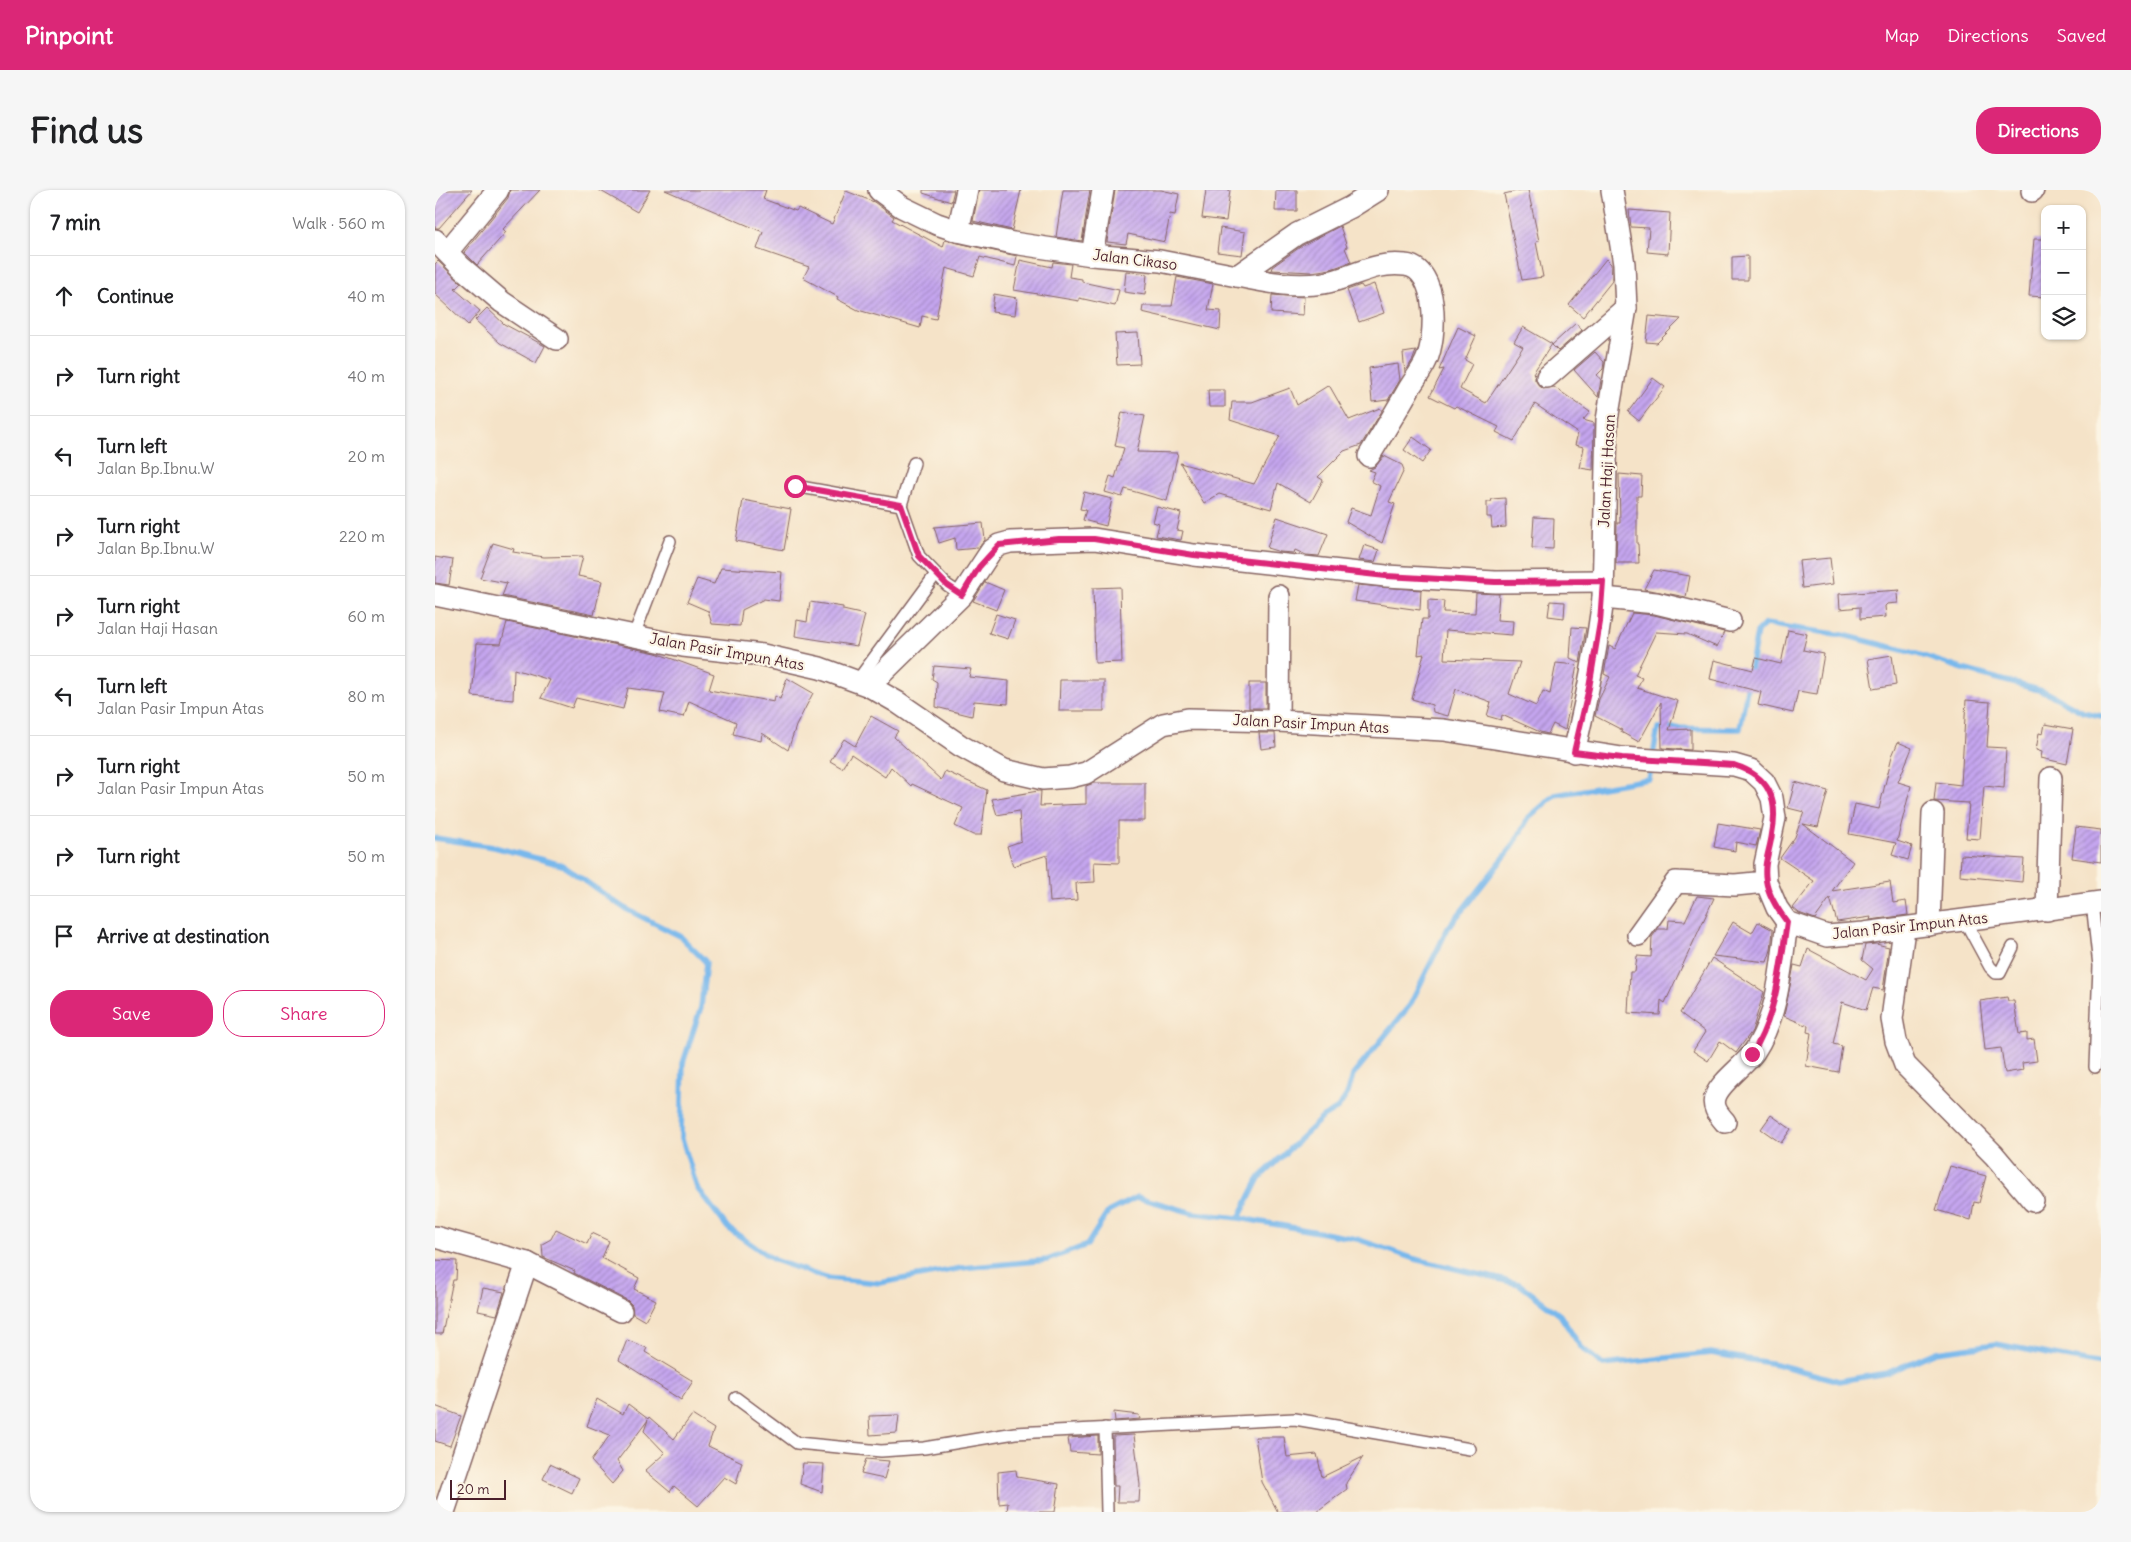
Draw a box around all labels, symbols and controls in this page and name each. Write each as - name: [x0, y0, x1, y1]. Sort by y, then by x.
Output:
- text: Pinpoint: [25, 20, 113, 50]
- text: Map: [1884, 24, 1919, 47]
- text: Directions: [1947, 24, 2029, 47]
- text: Saved: [2057, 24, 2106, 47]
- button: Directions: [1976, 107, 2101, 154]
- text: Find us: [30, 108, 143, 152]
- map controls: [2041, 205, 2086, 340]
- button: +: [2041, 205, 2086, 250]
- text: 7 min: [50, 209, 101, 236]
- text: Walk · 560 m: [292, 213, 385, 233]
- street label: Jalan Cikaso: [1092, 245, 1178, 274]
- button: −: [2041, 250, 2086, 295]
- icon: ahead: [50, 282, 78, 310]
- text: Continue: [97, 284, 174, 308]
- text: 40 m: [347, 286, 385, 306]
- button: layers: [2041, 295, 2086, 340]
- icon: right: [50, 362, 78, 390]
- text: Turn right: [97, 364, 180, 388]
- text: 40 m: [347, 366, 385, 386]
- street label: Jalan Haji Hasan: [1594, 414, 1619, 528]
- text: Turn left: [97, 434, 167, 458]
- icon: left: [50, 442, 78, 470]
- text: 20 m: [348, 446, 385, 466]
- text: Jalan Bp.Ibnu.W: [97, 458, 214, 478]
- route start: [784, 475, 807, 498]
- text: Turn right: [97, 514, 180, 538]
- icon: right: [50, 522, 78, 550]
- text: 220 m: [339, 526, 385, 546]
- text: Jalan Bp.Ibnu.W: [97, 538, 214, 558]
- text: Turn right: [97, 594, 180, 618]
- icon: right: [50, 602, 78, 630]
- text: 60 m: [347, 606, 385, 626]
- text: Jalan Haji Hasan: [97, 618, 218, 638]
- street label: Jalan Pasir Impun Atas: [648, 629, 806, 674]
- text: Turn left: [97, 674, 167, 698]
- icon: left: [50, 682, 78, 710]
- text: 80 m: [347, 686, 385, 706]
- text: Jalan Pasir Impun Atas: [97, 698, 264, 718]
- street label: Jalan Pasir Impun Atas: [1232, 710, 1390, 737]
- text: Turn right: [97, 754, 180, 778]
- icon: right: [50, 762, 78, 790]
- text: 50 m: [347, 766, 385, 786]
- text: Jalan Pasir Impun Atas: [97, 778, 264, 798]
- icon: right: [50, 842, 78, 870]
- text: Turn right: [97, 844, 180, 868]
- text: 50 m: [347, 846, 385, 866]
- street label: Jalan Pasir Impun Atas: [1831, 908, 1989, 943]
- icon: arrive: [50, 922, 78, 950]
- text: Arrive at destination: [97, 924, 270, 948]
- button: Save: [50, 990, 213, 1037]
- button: Share: [223, 990, 385, 1037]
- route end: [1741, 1043, 1764, 1066]
- scale bar: [450, 1477, 506, 1500]
- text: 20 m: [457, 1480, 490, 1498]

